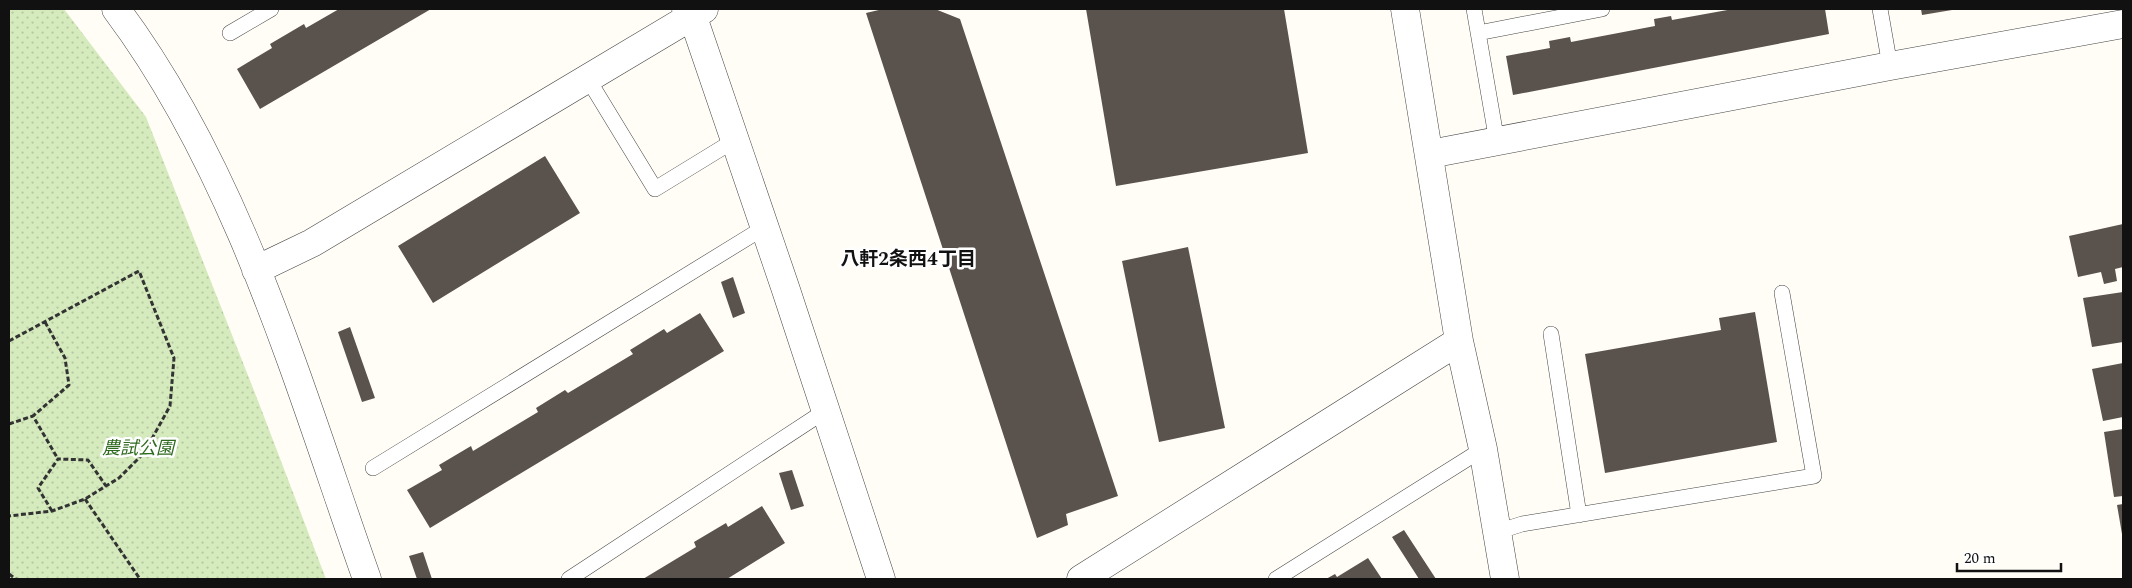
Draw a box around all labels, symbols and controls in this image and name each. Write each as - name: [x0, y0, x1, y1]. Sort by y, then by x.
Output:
- district label: 八軒2条西4丁目: [840, 245, 976, 274]
- park label: 農試公園: [102, 435, 177, 462]
- scale bar: [1957, 540, 2061, 572]
- text: 20 m: [1964, 547, 1996, 570]

